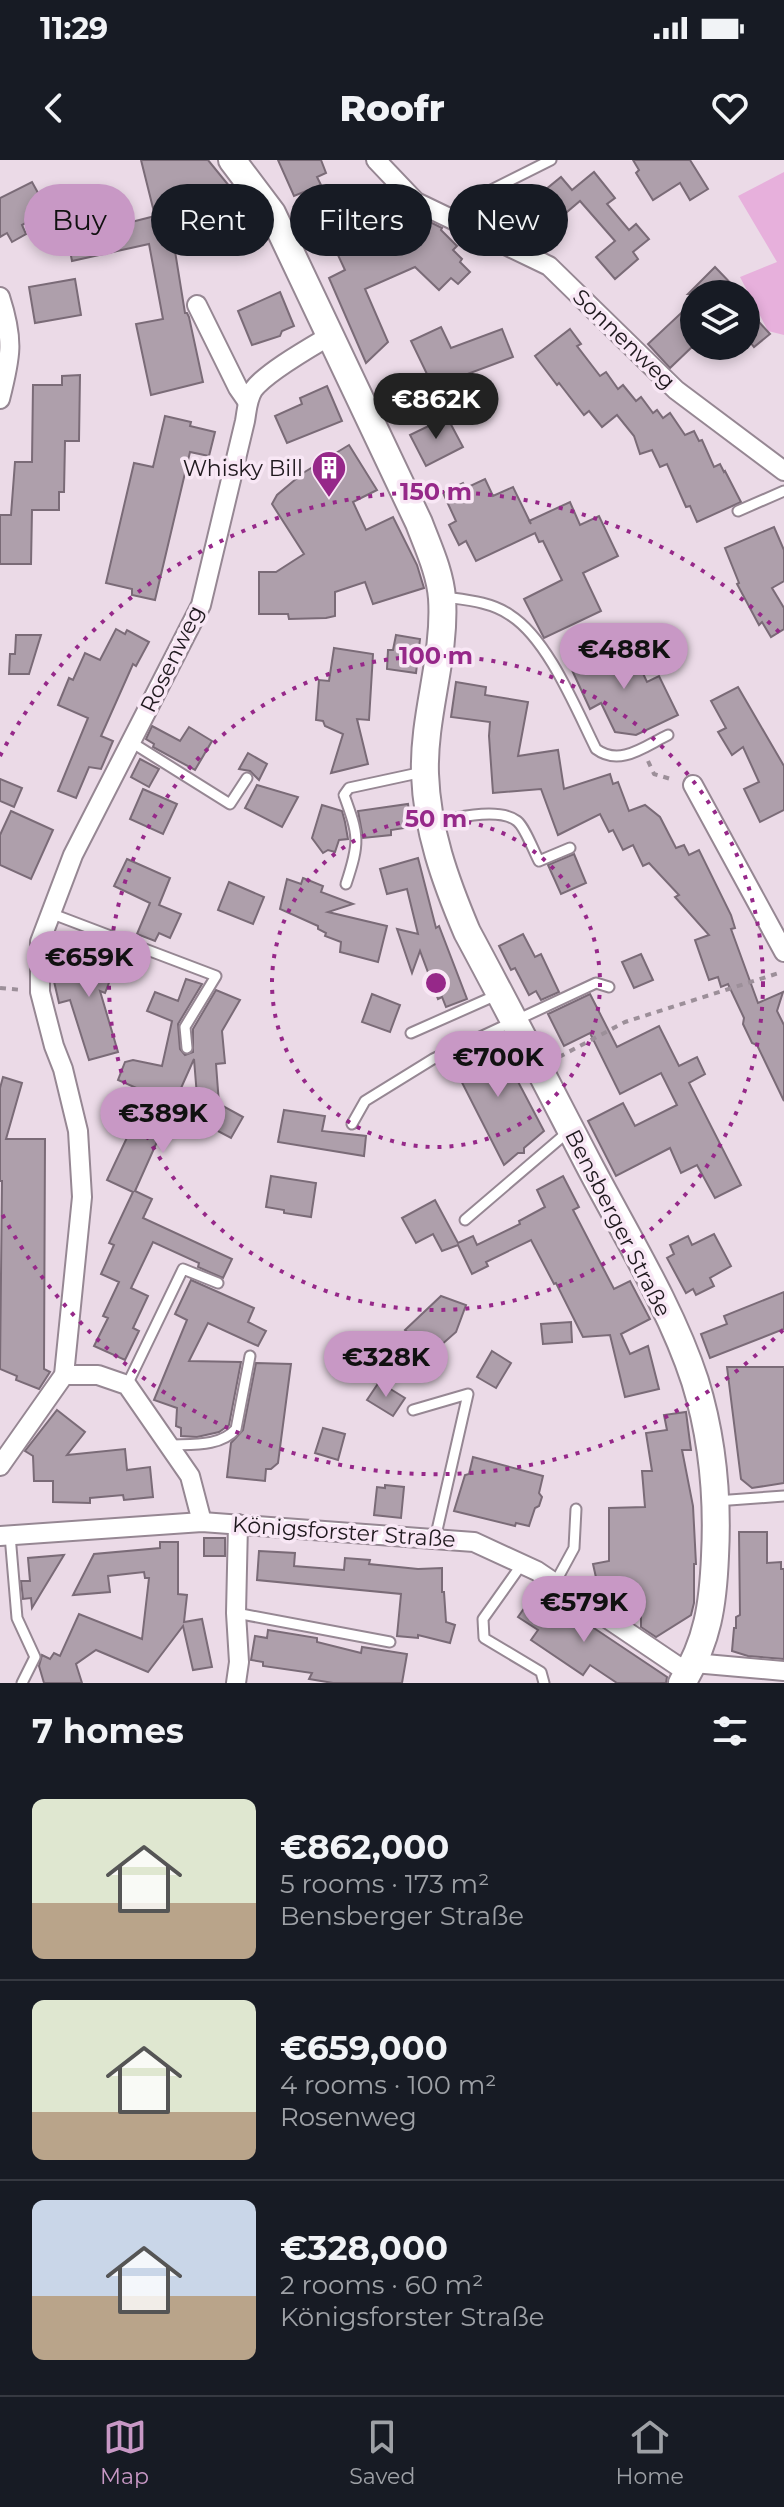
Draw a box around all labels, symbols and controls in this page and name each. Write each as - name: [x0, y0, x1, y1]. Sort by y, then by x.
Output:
- text: 11:29: [40, 10, 108, 47]
- icon: back: [32, 86, 76, 130]
- text: Roofr: [339, 86, 445, 130]
- icon: heart: [708, 86, 752, 130]
- chip: Buy: [24, 184, 135, 256]
- chip: Rent: [151, 184, 274, 256]
- chip: Filters: [290, 184, 432, 256]
- chip: New: [448, 184, 568, 256]
- map controls: [680, 280, 760, 360]
- button: layers: [680, 280, 760, 360]
- street label: Sonnenweg: [567, 283, 681, 395]
- pin: €862K: [380, 373, 492, 441]
- text: €862K: [391, 383, 481, 415]
- building icon: Whisky Bill: [310, 449, 348, 499]
- place label: Whisky Bill: [183, 455, 303, 482]
- text: 150 m: [400, 477, 472, 506]
- street label: Rosenweg: [134, 601, 210, 717]
- pin: €488K: [568, 623, 680, 691]
- text: €488K: [578, 633, 670, 665]
- text: 100 m: [399, 641, 473, 670]
- text: 50 m: [405, 804, 467, 833]
- pin: €659K: [33, 931, 145, 999]
- text: €659K: [45, 941, 133, 973]
- centre of rings: [422, 969, 450, 997]
- pin: €700K: [442, 1031, 554, 1099]
- text: €700K: [452, 1041, 544, 1073]
- pin: €389K: [107, 1087, 219, 1155]
- text: €389K: [118, 1097, 208, 1129]
- street label: Bensberger Straße: [559, 1125, 677, 1321]
- pin: €328K: [330, 1331, 442, 1399]
- text: €328K: [342, 1341, 430, 1373]
- street label: Königsforster Straße: [231, 1511, 457, 1553]
- pin: €579K: [528, 1576, 640, 1644]
- text: €579K: [540, 1586, 628, 1618]
- icon: filters: [708, 1709, 752, 1753]
- text: 7 homes: [32, 1710, 184, 1752]
- text: €862,000: [280, 1826, 449, 1868]
- icon: home: [96, 1831, 192, 1927]
- text: 5 rooms · 173 m²: [280, 1868, 489, 1900]
- text: Bensberger Straße: [280, 1900, 524, 1932]
- text: €659,000: [280, 2027, 448, 2069]
- icon: home: [96, 2032, 192, 2128]
- text: 4 rooms · 100 m²: [280, 2069, 497, 2101]
- text: Rosenweg: [280, 2101, 417, 2133]
- text: €328,000: [280, 2227, 448, 2269]
- icon: home: [96, 2232, 192, 2328]
- text: 2 rooms · 60 m²: [280, 2269, 483, 2301]
- text: Königsforster Straße: [280, 2301, 545, 2333]
- tab: Map: [100, 2415, 149, 2490]
- tab: Saved: [349, 2415, 415, 2490]
- tab: Home: [616, 2415, 684, 2490]

